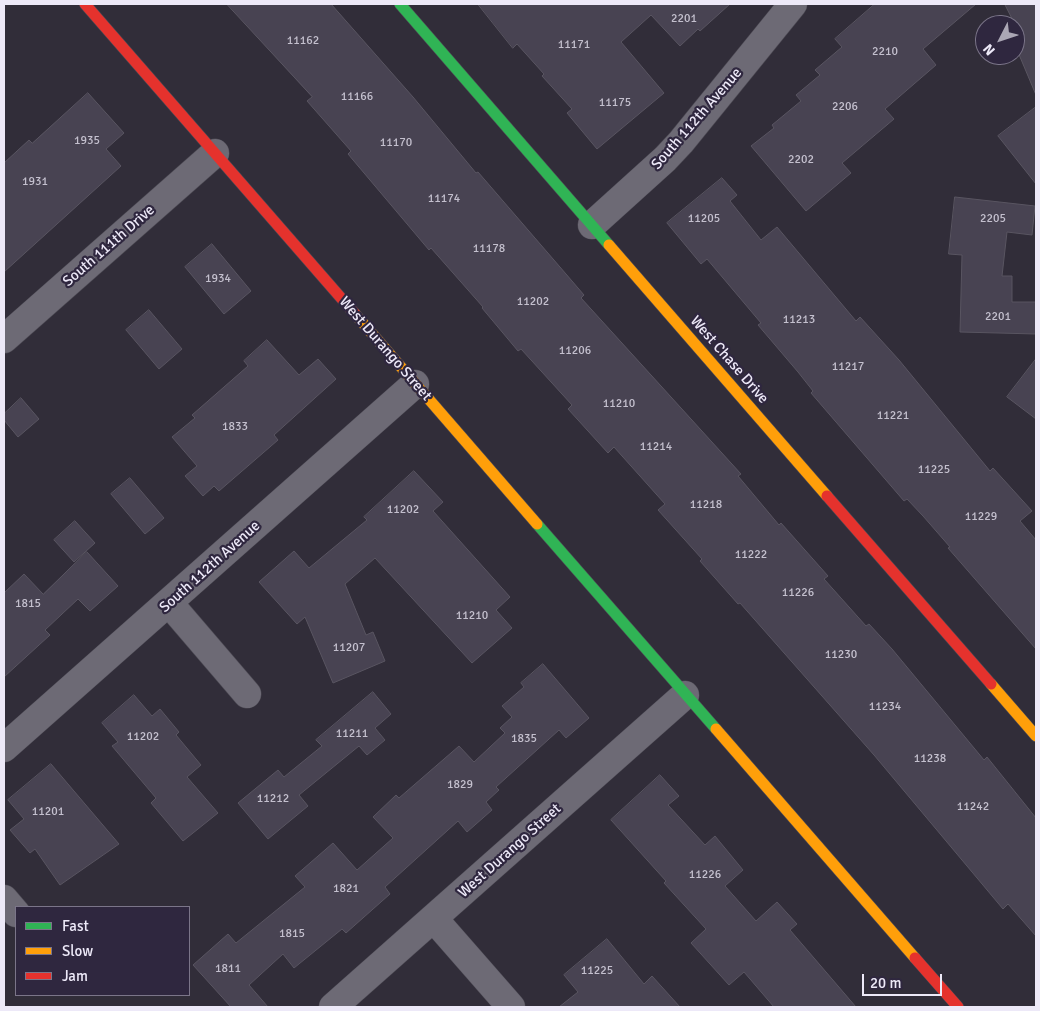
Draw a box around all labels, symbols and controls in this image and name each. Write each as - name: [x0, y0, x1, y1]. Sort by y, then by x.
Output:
- house number: 2201: [671, 12, 697, 26]
- north arrow: [975, 15, 1025, 65]
- house number: 11162: [287, 34, 319, 48]
- house number: 11171: [558, 38, 590, 52]
- text: N: [979, 40, 999, 59]
- house number: 2210: [872, 45, 898, 59]
- street label: South 112th Avenue: [648, 64, 746, 174]
- house number: 11166: [341, 90, 373, 104]
- house number: 11175: [599, 96, 631, 110]
- house number: 2206: [832, 100, 858, 114]
- house number: 1935: [74, 134, 100, 148]
- house number: 11170: [380, 136, 412, 150]
- house number: 2202: [788, 153, 814, 167]
- house number: 1931: [22, 175, 48, 189]
- house number: 11174: [428, 192, 460, 206]
- street label: South 111th Drive: [59, 201, 159, 291]
- house number: 11205: [688, 212, 720, 226]
- house number: 2205: [980, 212, 1006, 226]
- house number: 11178: [473, 242, 505, 256]
- house number: 1934: [205, 272, 231, 286]
- street label: West Durango Street: [335, 293, 435, 405]
- house number: 11202: [517, 295, 549, 309]
- house number: 2201: [985, 310, 1011, 324]
- street label: West Chase Drive: [686, 312, 772, 408]
- house number: 11213: [783, 313, 815, 327]
- house number: 11206: [559, 344, 591, 358]
- house number: 11217: [832, 360, 864, 374]
- house number: 11210: [603, 397, 635, 411]
- house number: 11221: [877, 409, 909, 423]
- house number: 1833: [222, 420, 248, 434]
- house number: 11214: [640, 440, 672, 454]
- house number: 11225: [918, 463, 950, 477]
- house number: 11218: [690, 498, 722, 512]
- house number: 11202: [387, 503, 419, 517]
- house number: 11229: [965, 510, 997, 524]
- street label: South 112th Avenue: [156, 517, 264, 617]
- house number: 11222: [735, 548, 767, 562]
- house number: 11226: [782, 586, 814, 600]
- house number: 1815: [15, 597, 41, 611]
- house number: 11210: [456, 609, 488, 623]
- house number: 11207: [333, 641, 365, 655]
- house number: 11230: [825, 648, 857, 662]
- house number: 11234: [869, 700, 901, 714]
- house number: 11211: [336, 727, 368, 741]
- house number: 11202: [127, 730, 159, 744]
- house number: 1835: [511, 732, 537, 746]
- house number: 11238: [914, 752, 946, 766]
- house number: 1829: [447, 778, 473, 792]
- house number: 11212: [257, 792, 289, 806]
- street label: West Durango Street: [455, 800, 565, 902]
- house number: 11242: [957, 800, 989, 814]
- house number: 11201: [32, 805, 64, 819]
- house number: 11226: [689, 868, 721, 882]
- house number: 1821: [333, 882, 359, 896]
- legend: [15, 906, 190, 996]
- text: Fast: [62, 917, 89, 935]
- house number: 1815: [279, 927, 305, 941]
- text: Slow: [62, 942, 93, 960]
- house number: 1811: [215, 962, 241, 976]
- house number: 11225: [581, 964, 613, 978]
- scale bar: [865, 964, 945, 996]
- text: Jam: [62, 967, 88, 985]
- text: 20 m: [870, 974, 901, 992]

